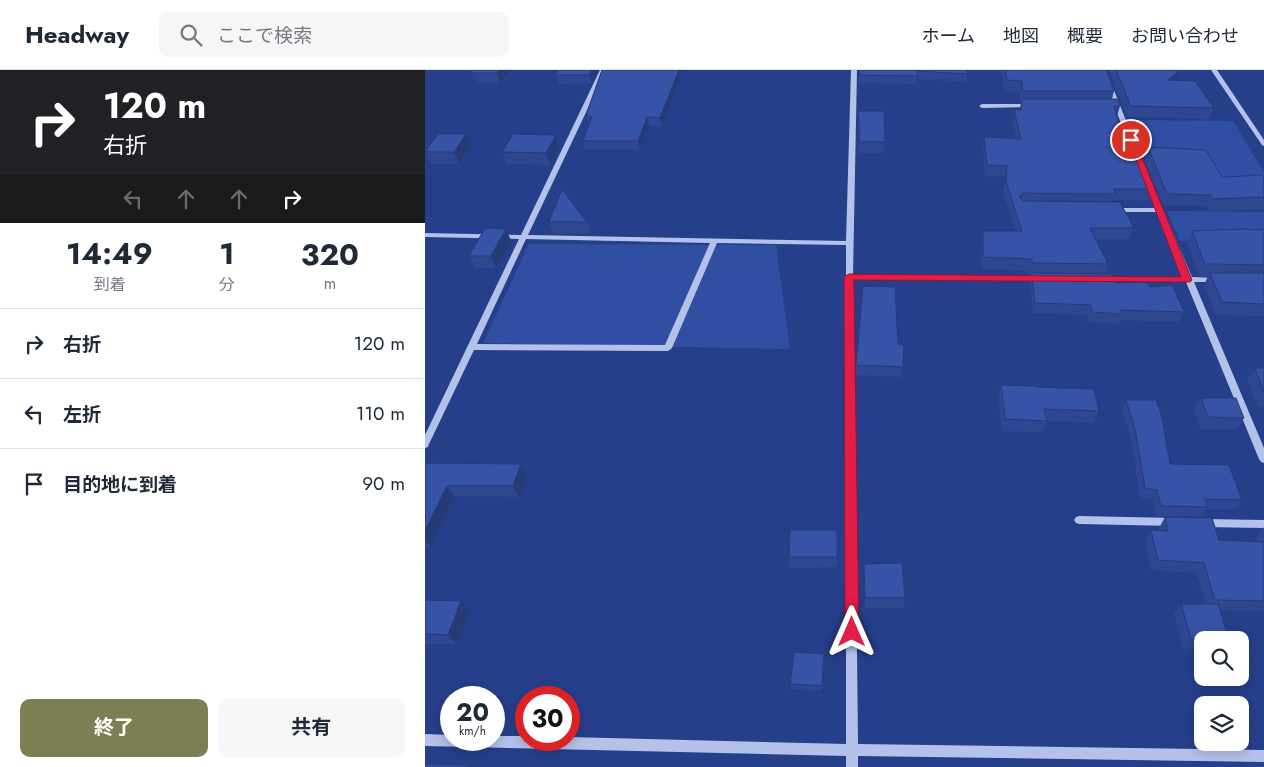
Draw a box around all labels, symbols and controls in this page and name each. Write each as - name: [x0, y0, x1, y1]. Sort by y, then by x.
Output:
- search box: [159, 12, 509, 57]
- text: Headway: [25, 17, 129, 52]
- icon: search: [177, 21, 205, 49]
- text: ここで検索: [217, 22, 312, 49]
- text: ホーム: [922, 23, 975, 49]
- text: 地図: [1003, 23, 1039, 49]
- text: 概要: [1067, 23, 1103, 49]
- text: お問い合わせ: [1131, 23, 1239, 49]
- text: 120 m: [103, 81, 206, 131]
- icon: right: [20, 90, 85, 155]
- pin: [1110, 119, 1152, 161]
- icon: arrive: [1117, 126, 1145, 154]
- text: 右折: [103, 129, 147, 161]
- icon: left: [119, 185, 147, 213]
- icon: ahead: [172, 185, 200, 213]
- icon: ahead: [225, 185, 253, 213]
- icon: right: [278, 185, 306, 213]
- text: 14:49: [66, 232, 153, 275]
- text: 1: [219, 232, 234, 275]
- text: 320: [301, 233, 359, 276]
- text: m: [324, 272, 336, 295]
- text: 到着: [93, 273, 125, 296]
- text: 分: [219, 273, 235, 296]
- icon: right: [20, 330, 48, 358]
- text: 120 m: [354, 330, 405, 357]
- text: 右折: [63, 331, 101, 358]
- icon: left: [20, 400, 48, 428]
- text: 110 m: [356, 400, 405, 427]
- text: 左折: [63, 401, 101, 428]
- icon: arrive: [20, 470, 48, 498]
- text: 90 m: [362, 470, 405, 497]
- text: 目的地に到着: [63, 471, 177, 498]
- position arrow: [825, 605, 877, 657]
- map controls: [1194, 631, 1249, 751]
- button: search: [1194, 631, 1249, 686]
- speed limit sign: 30: [515, 686, 580, 751]
- text: 20: [456, 694, 489, 730]
- button: layers: [1194, 696, 1249, 751]
- button: 終了: [20, 699, 208, 757]
- button: 共有: [218, 699, 405, 757]
- text: km/h: [459, 722, 486, 740]

